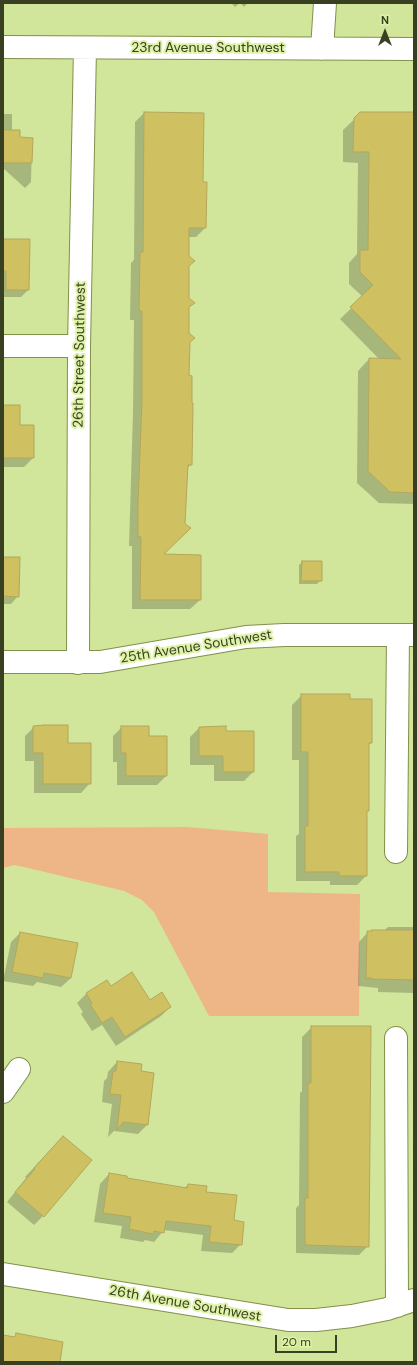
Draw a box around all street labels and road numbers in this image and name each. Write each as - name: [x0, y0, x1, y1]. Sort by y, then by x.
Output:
- street label: 23rd Avenue Southwest: [131, 40, 285, 56]
- street label: 26th Street Southwest: [70, 282, 90, 428]
- street label: 25th Avenue Southwest: [119, 627, 273, 667]
- street label: 26th Avenue Southwest: [108, 1282, 262, 1326]

